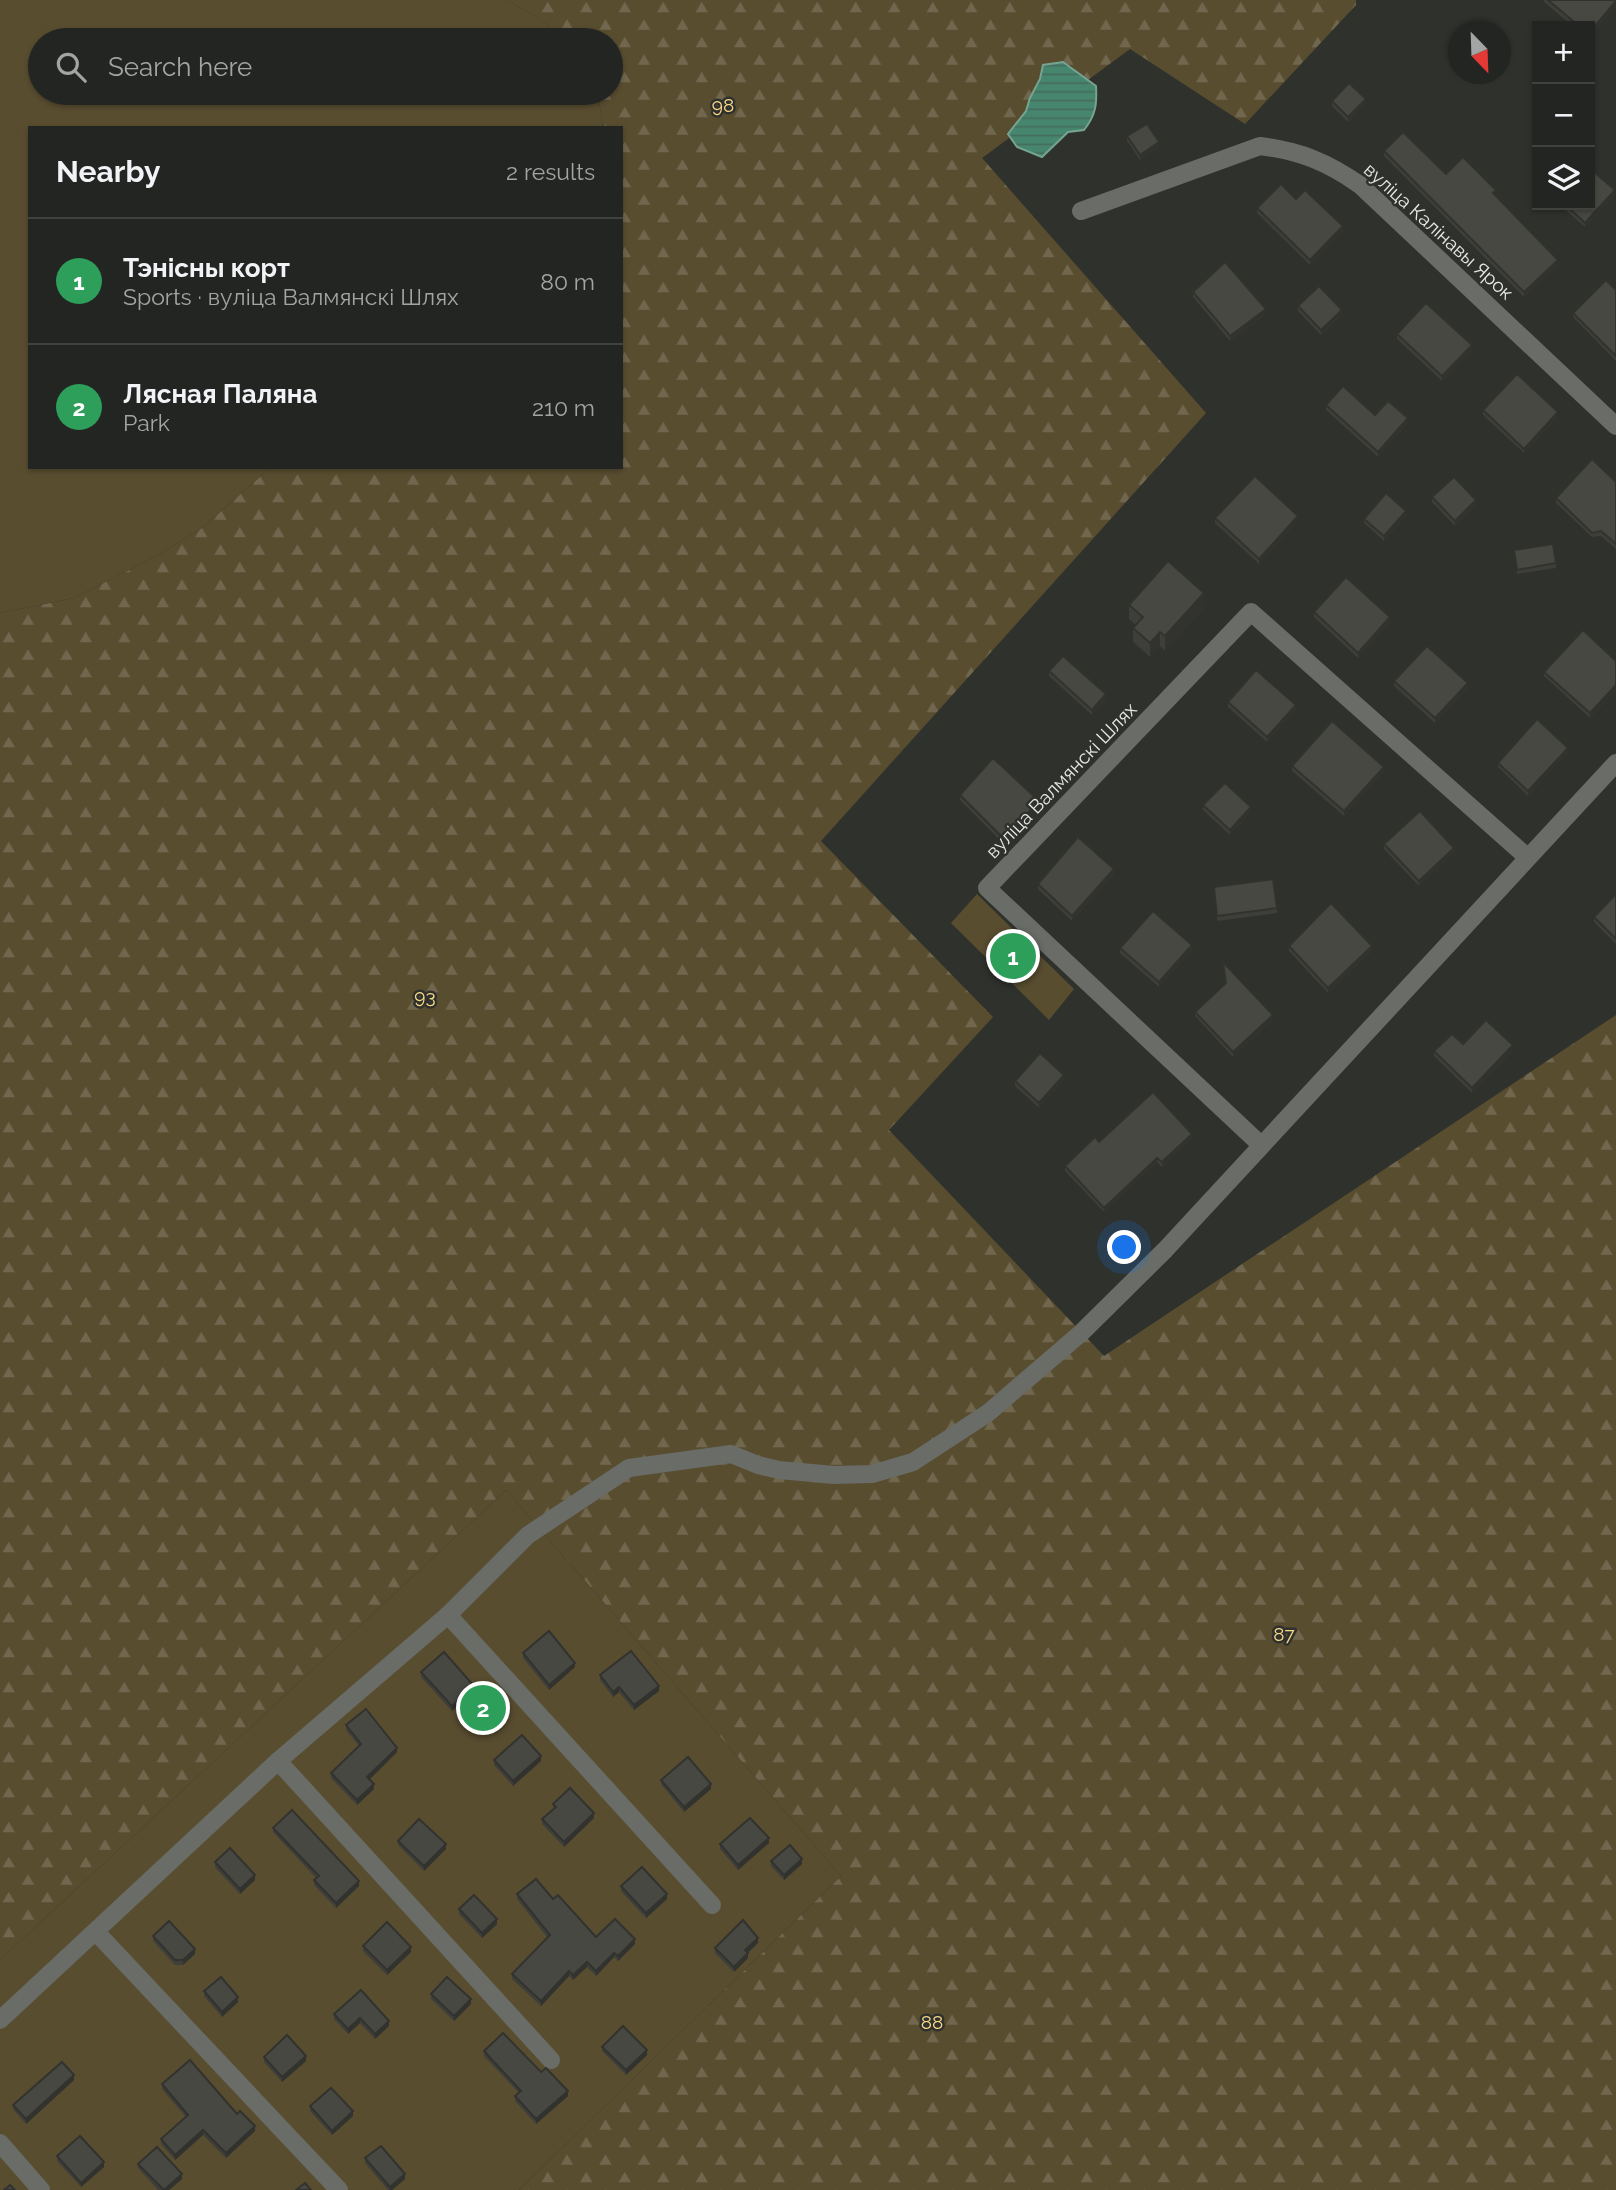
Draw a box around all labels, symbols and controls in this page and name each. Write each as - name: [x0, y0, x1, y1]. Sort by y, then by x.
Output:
- north arrow: [1448, 21, 1511, 84]
- map controls: [1532, 21, 1595, 210]
- button: +: [1532, 21, 1595, 84]
- search box: [28, 28, 623, 105]
- icon: search: [52, 48, 90, 86]
- text: Search here: [108, 52, 252, 82]
- button: −: [1532, 84, 1595, 147]
- park label: 98: [712, 94, 734, 116]
- button: layers: [1532, 147, 1595, 210]
- text: Nearby: [56, 154, 160, 189]
- text: 2 results: [506, 158, 595, 185]
- street label: вуліца Калінавы Ярок: [1360, 158, 1518, 304]
- text: Тэнісны корт: [123, 253, 290, 283]
- text: 1: [73, 268, 85, 295]
- text: 80 m: [540, 268, 595, 295]
- text: Sports · вуліца Валмянскі Шлях: [123, 283, 459, 310]
- text: Лясная Паляна: [123, 379, 317, 409]
- text: 2: [73, 394, 85, 421]
- text: 210 m: [532, 394, 595, 421]
- text: Park: [123, 409, 170, 436]
- street label: вуліца Валмянскі Шлях: [981, 698, 1141, 862]
- pin: 1: [990, 930, 1036, 982]
- park label: 93: [414, 985, 436, 1007]
- your location: [1107, 1230, 1141, 1264]
- park label: 87: [1273, 1623, 1295, 1645]
- pin: 2: [460, 1682, 506, 1734]
- park label: 88: [921, 2011, 943, 2033]

